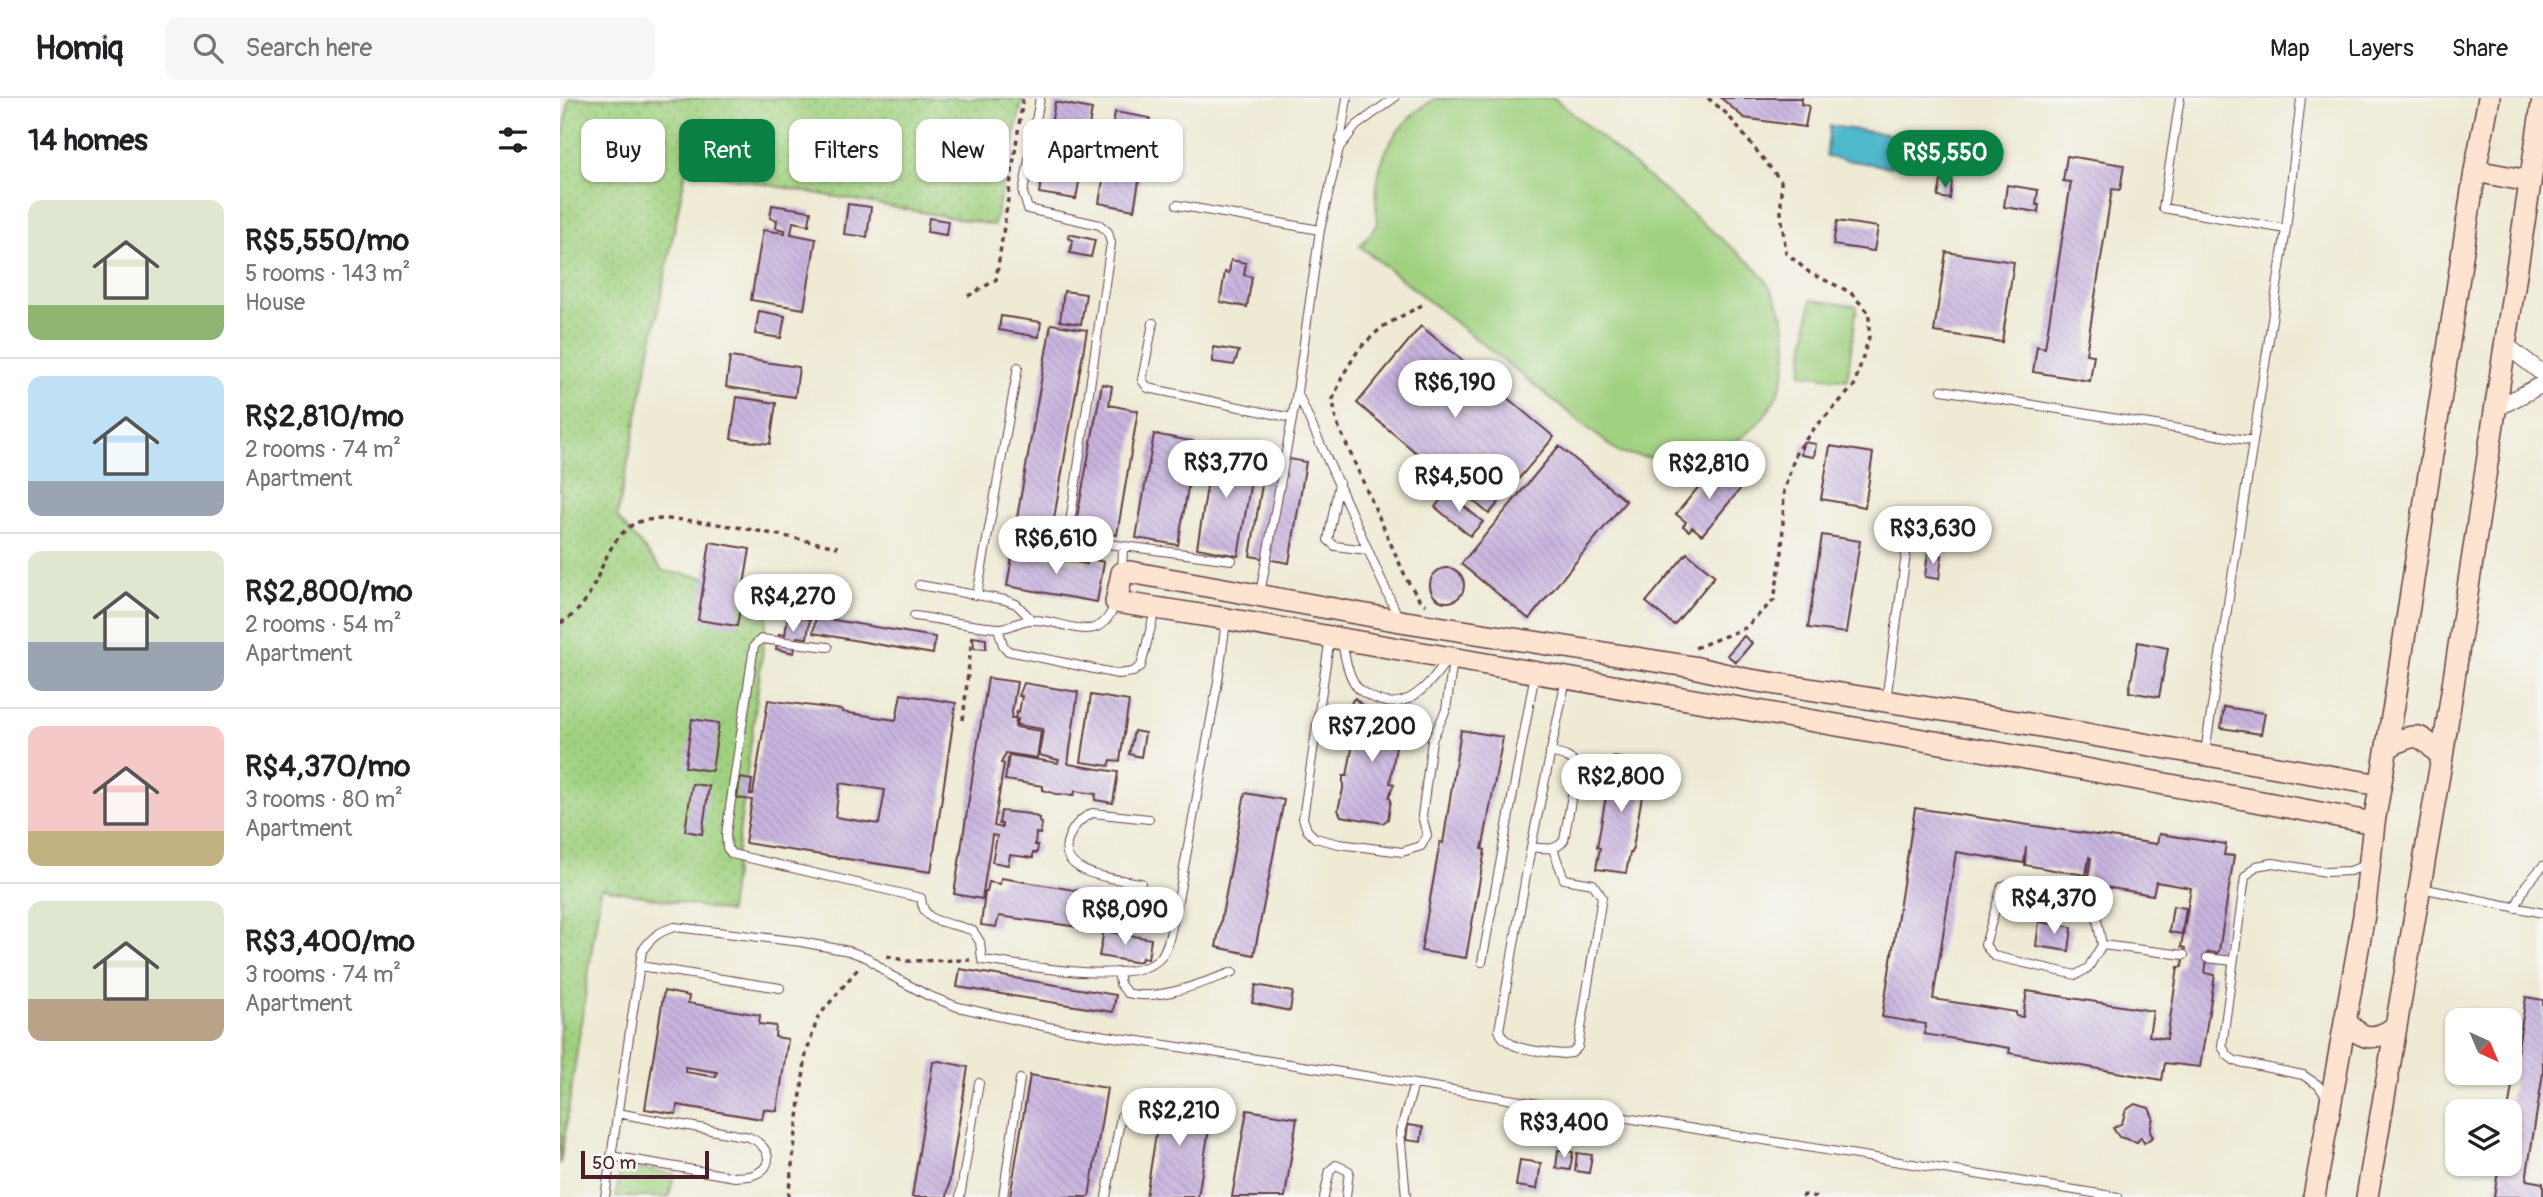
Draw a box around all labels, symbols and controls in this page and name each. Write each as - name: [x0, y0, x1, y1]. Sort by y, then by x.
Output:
- search box: [165, 17, 655, 80]
- text: Homiq: [35, 28, 123, 69]
- icon: search: [189, 29, 227, 67]
- text: Search here: [245, 32, 372, 64]
- text: Map: [2270, 34, 2310, 63]
- text: Layers: [2348, 34, 2414, 63]
- text: Share: [2452, 34, 2508, 63]
- chip: Buy: [581, 119, 665, 182]
- chip: Rent: [679, 119, 775, 182]
- chip: Filters: [789, 119, 902, 182]
- chip: New: [916, 119, 1009, 182]
- chip: Apartment: [1023, 119, 1183, 182]
- icon: filters: [494, 121, 532, 159]
- text: 14 homes: [28, 122, 148, 159]
- pin: R$5,550: [1880, 130, 2010, 190]
- text: R$5,550: [1903, 138, 1987, 167]
- text: R$5,550/mo: [245, 222, 409, 259]
- icon: home: [84, 228, 168, 312]
- text: 5 rooms · 143 m²: [245, 259, 410, 288]
- text: House: [245, 288, 305, 317]
- pin: R$6,190: [1390, 360, 1520, 420]
- text: R$6,190: [1414, 368, 1496, 397]
- text: R$2,810/mo: [245, 398, 404, 435]
- icon: home: [84, 404, 168, 488]
- text: 2 rooms · 74 m²: [245, 435, 401, 464]
- pin: R$3,770: [1161, 440, 1291, 500]
- pin: R$2,810: [1644, 442, 1774, 501]
- text: R$3,770: [1184, 448, 1268, 477]
- text: R$2,810: [1669, 449, 1749, 478]
- pin: R$4,500: [1394, 454, 1524, 514]
- text: R$4,500: [1415, 462, 1503, 491]
- text: Apartment: [245, 464, 352, 493]
- pin: R$3,630: [1868, 506, 1998, 566]
- text: R$3,630: [1890, 514, 1976, 543]
- pin: R$6,610: [991, 517, 1121, 576]
- text: R$6,610: [1014, 524, 1098, 553]
- text: R$2,800/mo: [245, 573, 413, 610]
- pin: R$4,270: [728, 574, 858, 634]
- icon: home: [84, 579, 168, 663]
- text: R$4,270: [750, 582, 836, 611]
- text: 2 rooms · 54 m²: [245, 610, 402, 639]
- text: Apartment: [245, 639, 352, 668]
- pin: R$7,200: [1307, 704, 1437, 764]
- text: R$7,200: [1328, 712, 1416, 741]
- text: R$4,370/mo: [245, 748, 410, 785]
- icon: home: [84, 754, 168, 838]
- pin: R$2,800: [1556, 754, 1686, 814]
- text: R$2,800: [1577, 762, 1665, 791]
- text: 3 rooms · 80 m²: [245, 785, 403, 814]
- text: Apartment: [245, 814, 352, 843]
- pin: R$4,370: [1989, 876, 2119, 936]
- text: R$4,370: [2011, 884, 2097, 913]
- pin: R$8,090: [1060, 888, 1190, 947]
- text: R$8,090: [1082, 895, 1168, 924]
- text: R$3,400/mo: [245, 923, 415, 960]
- icon: home: [84, 929, 168, 1013]
- text: 3 rooms · 74 m²: [245, 960, 401, 989]
- text: Apartment: [245, 989, 352, 1018]
- north arrow: [2445, 1008, 2522, 1085]
- map controls: [2445, 1008, 2522, 1176]
- pin: R$2,210: [1114, 1088, 1244, 1148]
- text: R$2,210: [1138, 1096, 1220, 1125]
- button: layers: [2445, 1099, 2522, 1176]
- pin: R$3,400: [1499, 1100, 1629, 1160]
- text: R$3,400: [1519, 1108, 1609, 1137]
- scale bar: [581, 1148, 709, 1180]
- text: 50 m: [592, 1151, 636, 1175]

